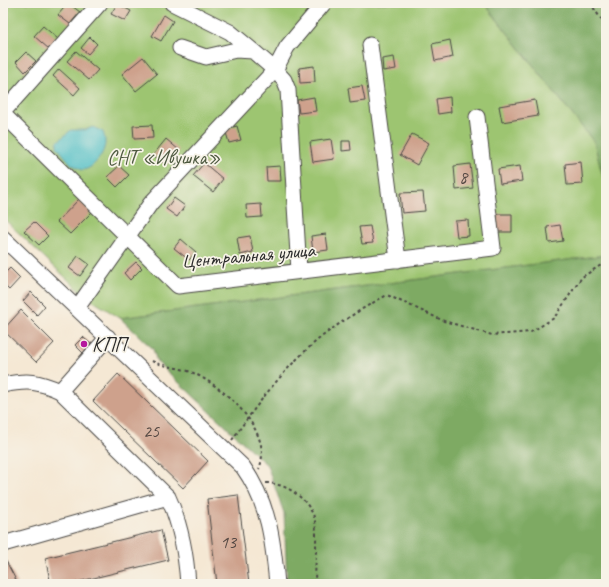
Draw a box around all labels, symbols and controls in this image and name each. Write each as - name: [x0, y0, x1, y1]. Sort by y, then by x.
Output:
- park label: СНТ «Ивушка»: [107, 145, 221, 170]
- house number: 8: [459, 166, 469, 188]
- street label: Центральная улица: [180, 237, 317, 274]
- place label: КПП: [92, 332, 130, 357]
- marker: КПП: [79, 339, 89, 349]
- house number: 25: [143, 420, 160, 442]
- house number: 13: [220, 531, 238, 553]

